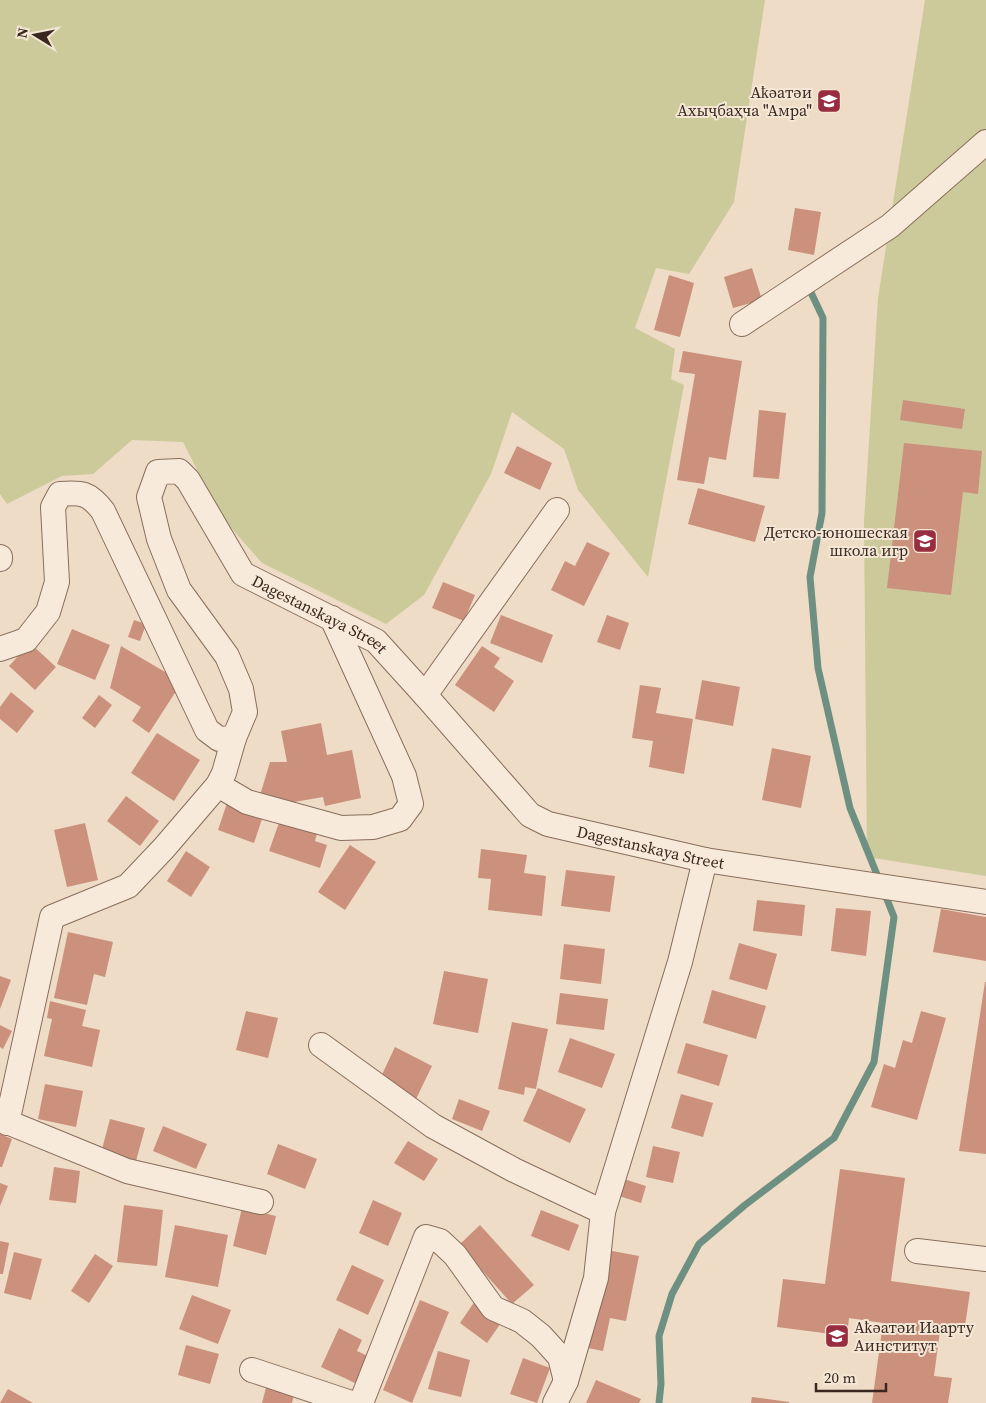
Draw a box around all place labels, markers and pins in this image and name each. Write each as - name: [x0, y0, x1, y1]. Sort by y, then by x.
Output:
- place label: Аҟәатәи Ахыҷбаҳча "Амра": [677, 81, 812, 121]
- school or university icon: Аҟәатәи Ахыҷбаҳча "Амра": [816, 88, 842, 114]
- place label: Детско-юношеская школа игр: [764, 521, 908, 561]
- school or university icon: Детско-юношеская школа игр: [912, 528, 938, 554]
- place label: Аҟәатәи Иаарту Аинститут: [854, 1316, 975, 1356]
- school or university icon: Аҟәатәи Иаарту Аинститут: [824, 1323, 850, 1349]

